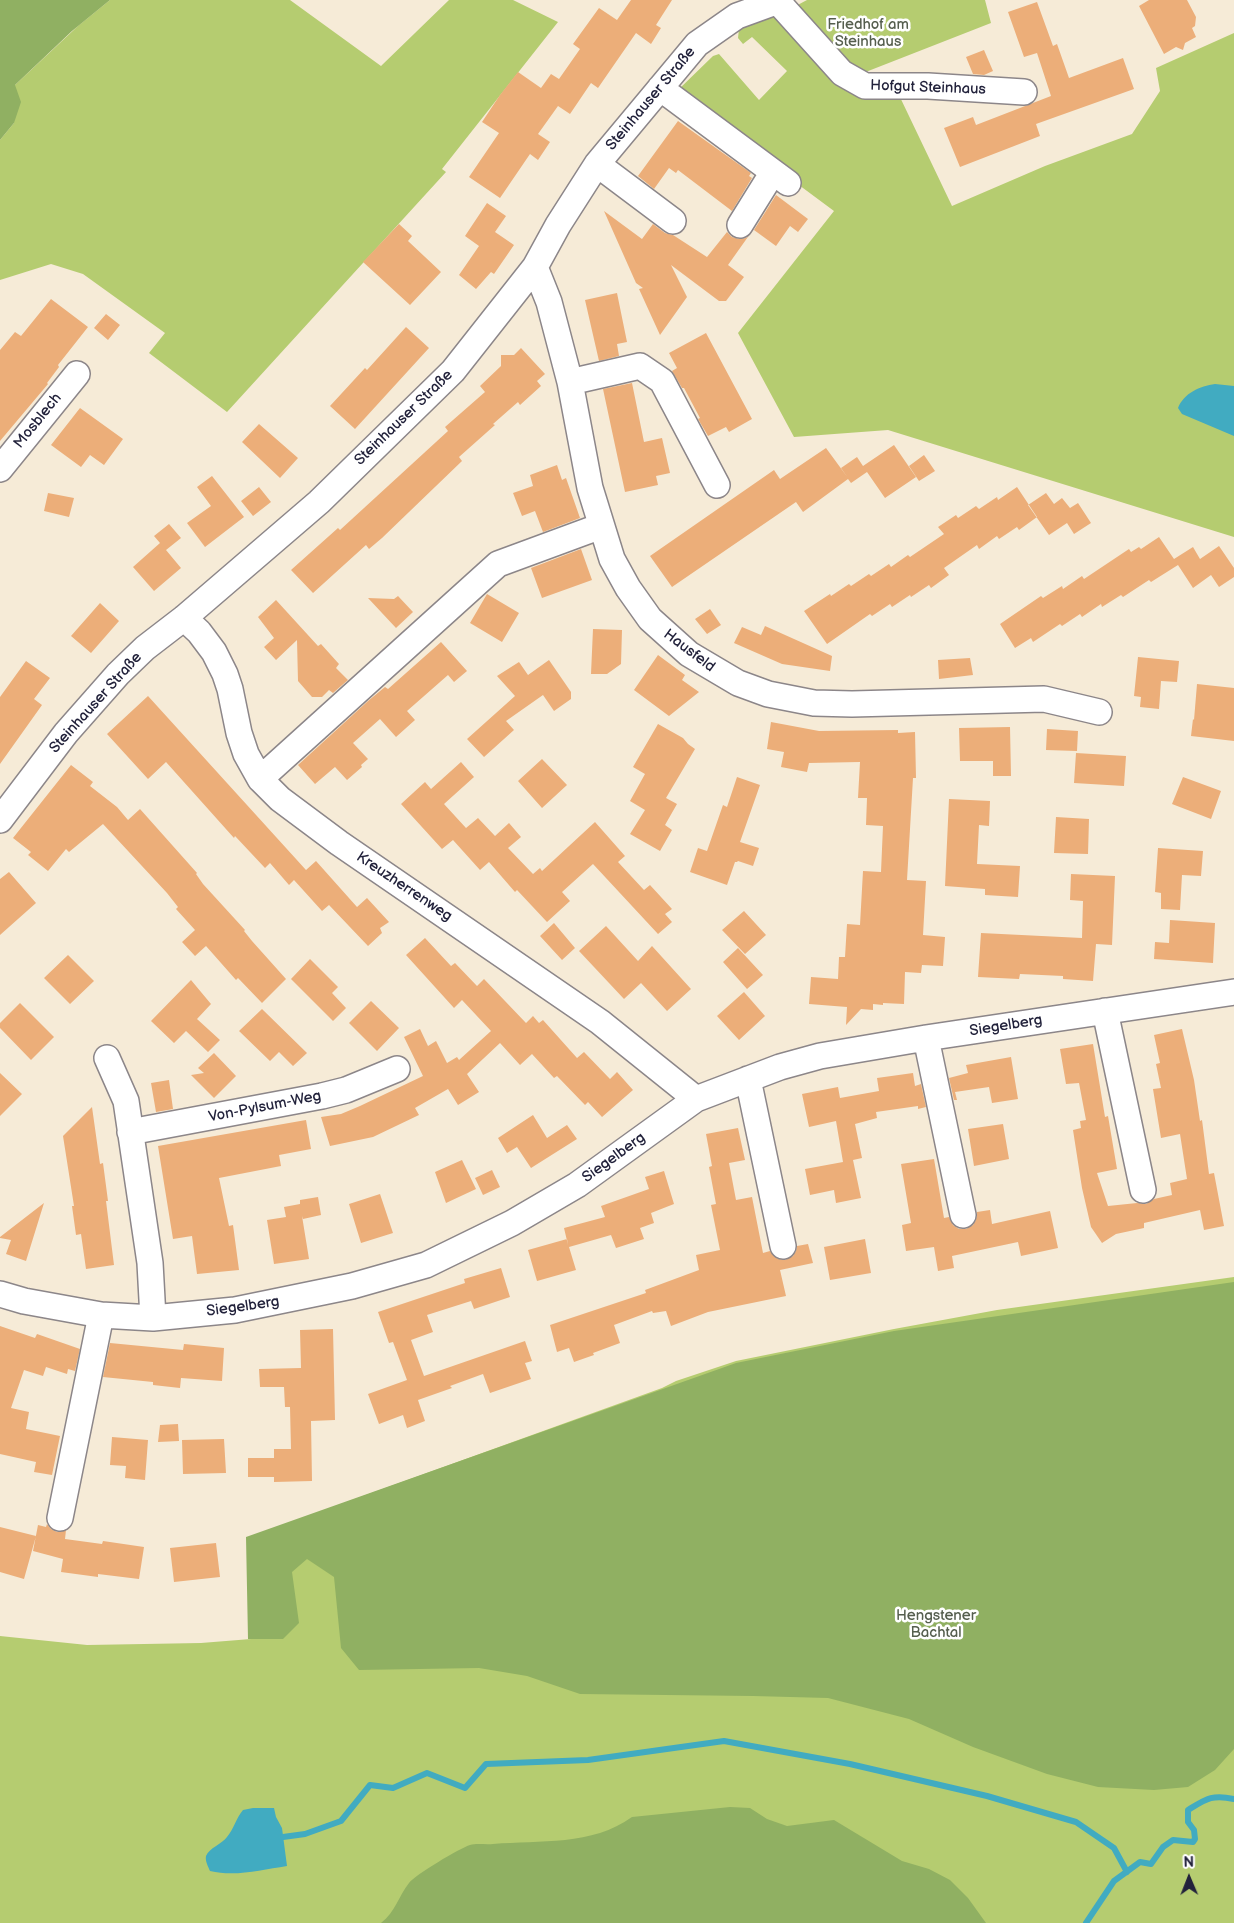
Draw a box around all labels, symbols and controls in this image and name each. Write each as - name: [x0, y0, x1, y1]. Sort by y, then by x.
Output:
- park label: Friedhof am Steinhaus: [827, 16, 909, 51]
- street label: Steinhauser Straße: [602, 44, 700, 154]
- street label: Hofgut Steinhaus: [870, 77, 986, 99]
- street label: Steinhauser Straße: [351, 367, 457, 469]
- street label: Mosblech: [10, 390, 66, 452]
- street label: Hausfeld: [660, 626, 718, 676]
- street label: Steinhauser Straße: [46, 649, 146, 757]
- street label: Kreuzherrenweg: [353, 848, 455, 926]
- street label: Siegelberg: [968, 1011, 1044, 1041]
- street label: Von-Pylsum-Weg: [207, 1087, 323, 1127]
- street label: Siegelberg: [579, 1129, 649, 1187]
- street label: Siegelberg: [205, 1293, 281, 1321]
- park label: Hengstener Bachtal: [896, 1607, 976, 1642]
- north arrow: [1164, 1853, 1214, 1903]
- text: N: [1183, 1854, 1194, 1871]

